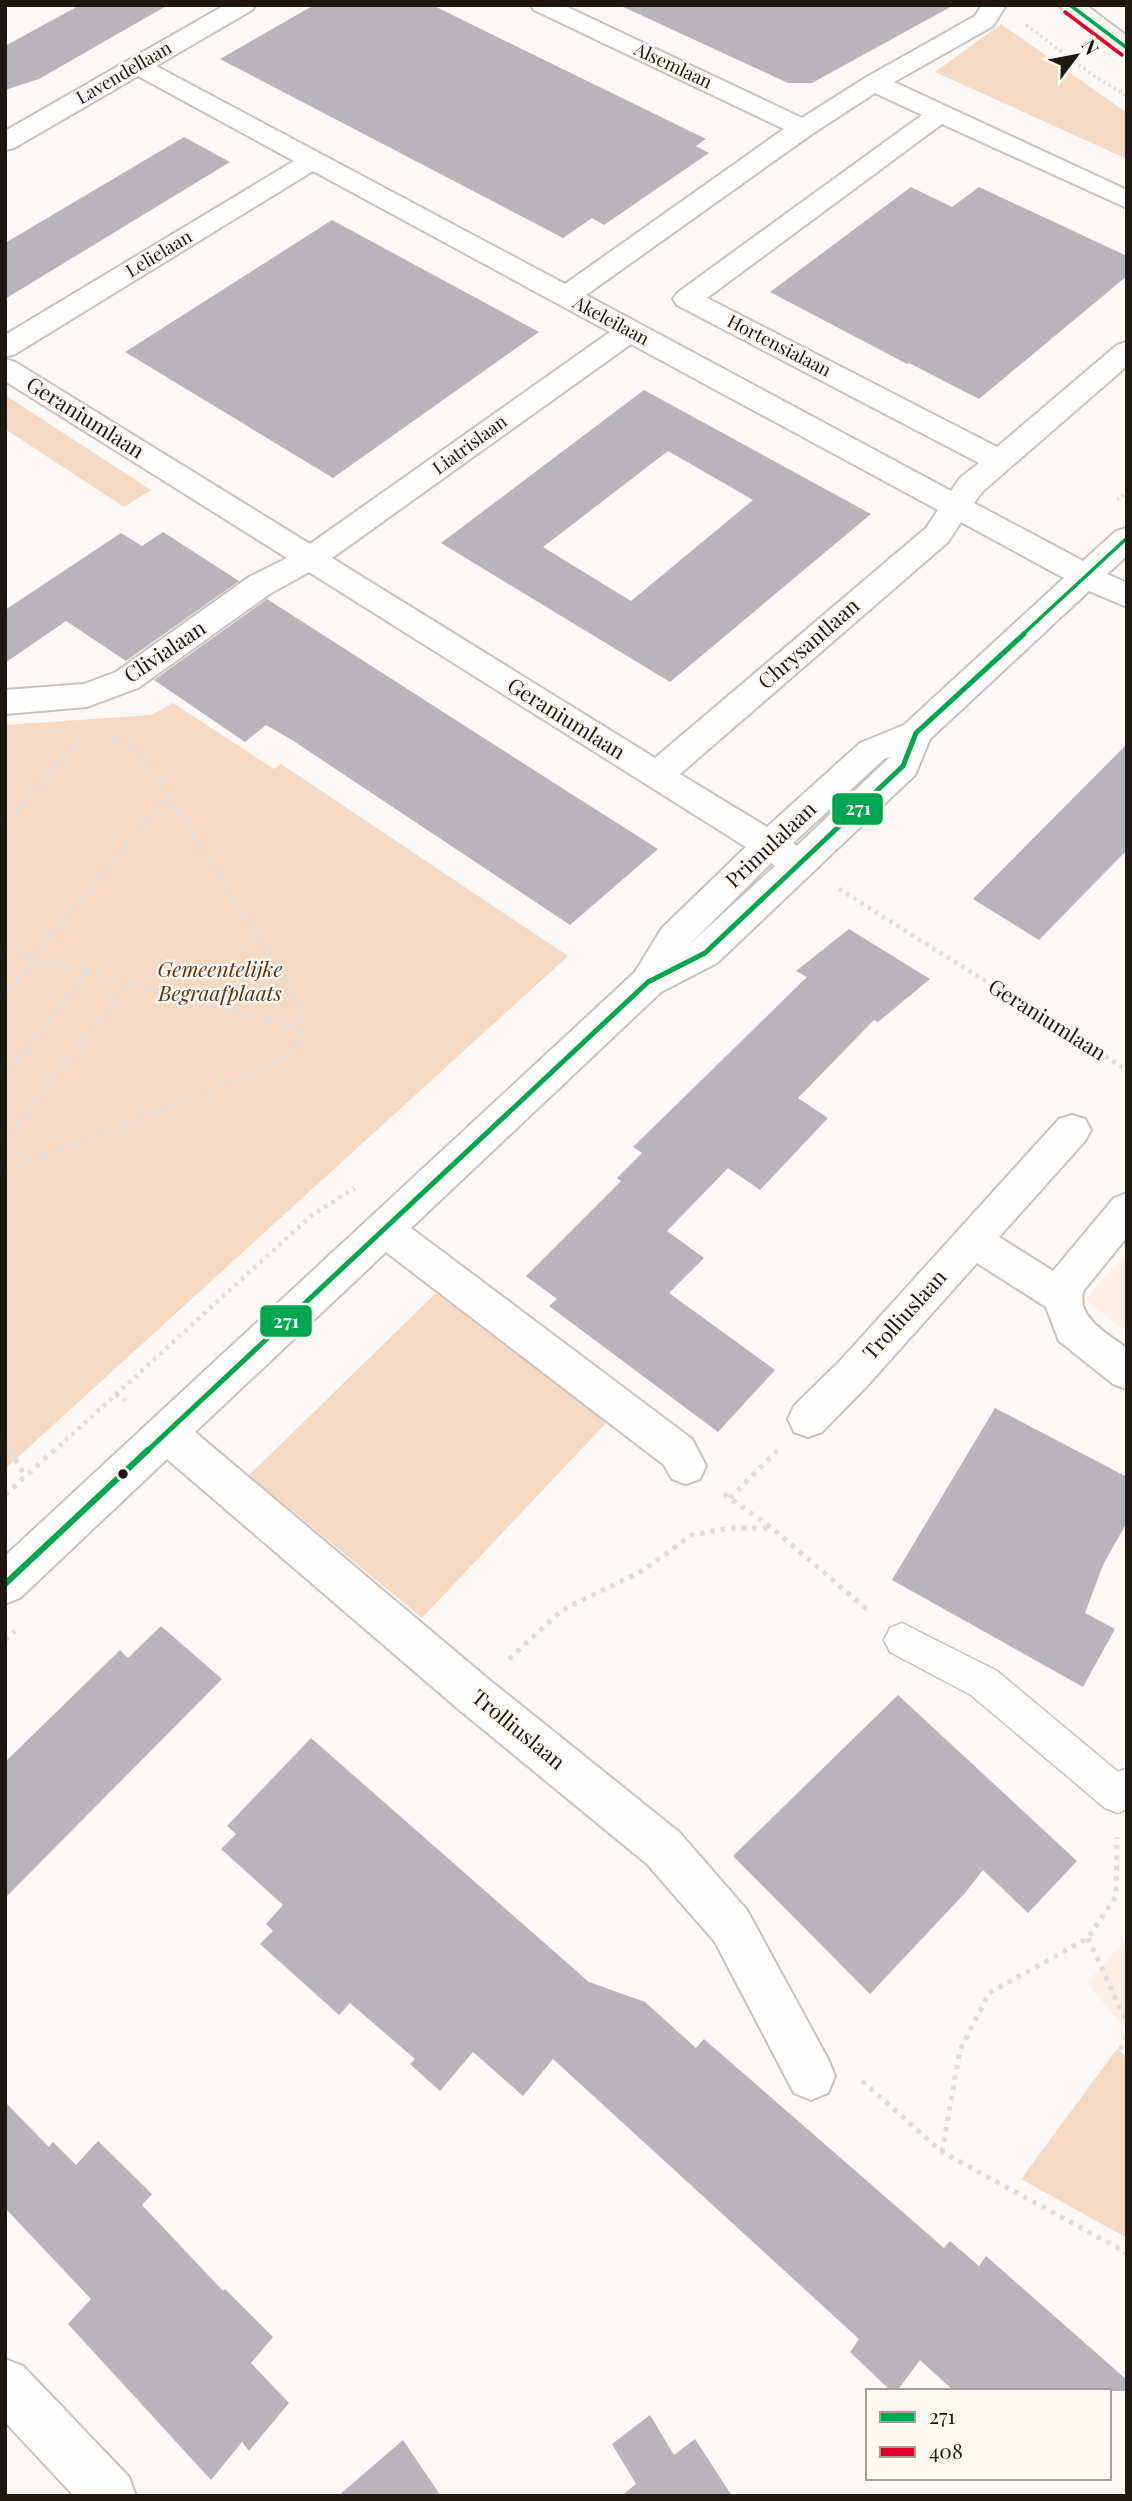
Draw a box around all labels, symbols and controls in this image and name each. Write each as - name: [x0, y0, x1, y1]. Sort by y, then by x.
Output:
- north arrow: [1041, 21, 1111, 91]
- text: N: [1077, 34, 1106, 59]
- street label: Lavendellaan: [71, 35, 176, 109]
- street label: Alsemlaan: [630, 36, 717, 94]
- street label: Lelielaan: [121, 224, 196, 282]
- street label: Akeleilaan: [568, 290, 654, 350]
- street label: Hortensialaan: [723, 309, 836, 382]
- street label: Geraniumlaan: [22, 369, 151, 464]
- street label: Liatrislaan: [427, 409, 512, 479]
- street label: Chrysantlaan: [751, 590, 865, 694]
- street label: Clivialaan: [118, 612, 211, 688]
- street label: Geraniumlaan: [503, 670, 632, 765]
- line badge: 271: [831, 792, 884, 826]
- street label: Primulalaan: [718, 794, 821, 893]
- text: 271: [845, 794, 871, 820]
- park label: Gemeentelijke Begraafplaats: [157, 954, 282, 1006]
- street label: Geraniumlaan: [984, 971, 1113, 1066]
- street label: Trolliuslaan: [855, 1262, 952, 1365]
- line badge: 271: [259, 1304, 313, 1338]
- text: 271: [273, 1307, 299, 1333]
- unlabelled marker: [116, 1467, 130, 1481]
- street label: Trolliuslaan: [467, 1682, 572, 1775]
- legend: [866, 2389, 1111, 2480]
- text: 271: [929, 2401, 956, 2429]
- text: 408: [929, 2436, 963, 2464]

